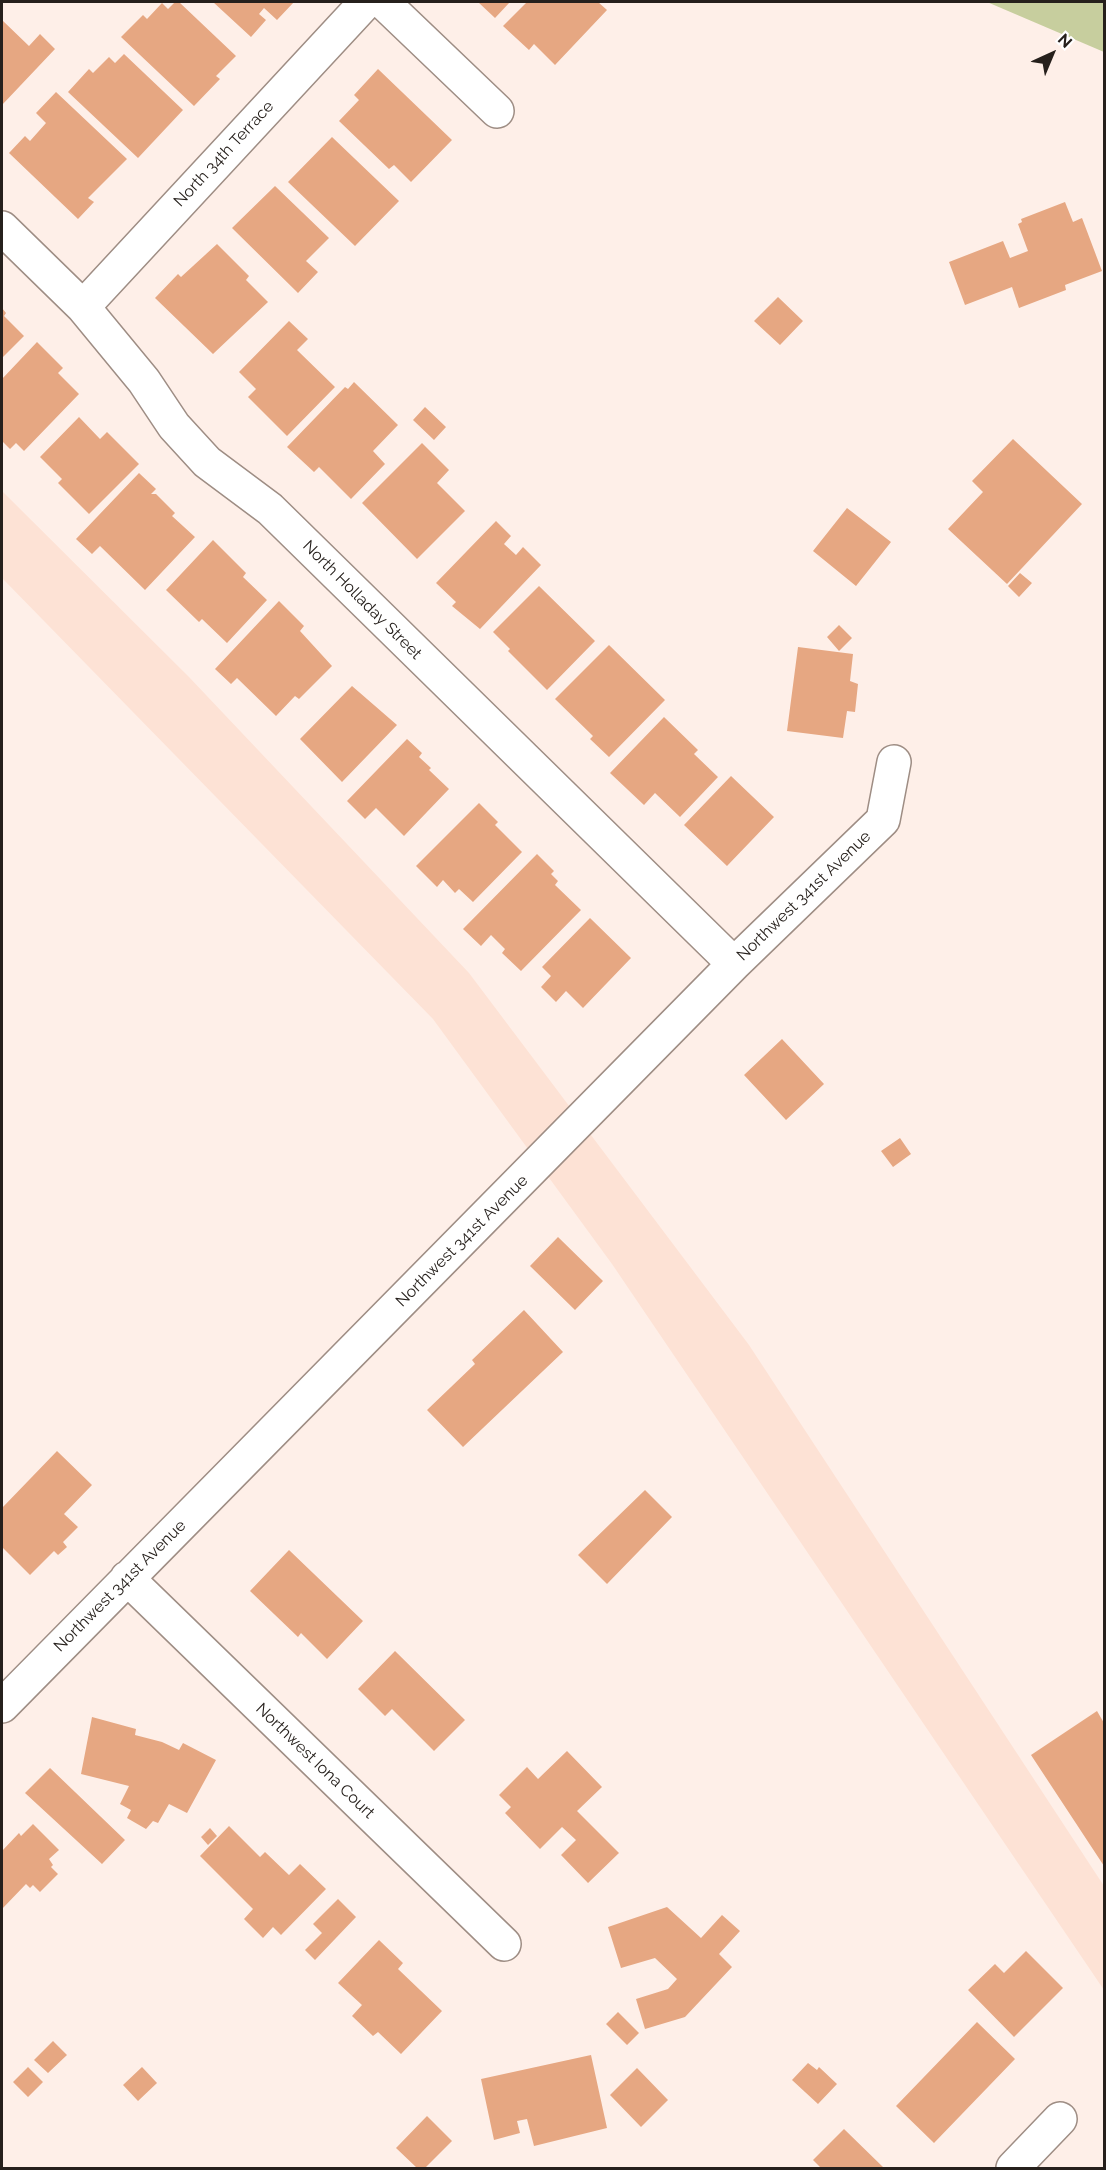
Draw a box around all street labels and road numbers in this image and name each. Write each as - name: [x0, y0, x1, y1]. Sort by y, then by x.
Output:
- street label: North 34th Terrace: [170, 97, 278, 211]
- street label: North Holladay Street: [299, 537, 425, 663]
- street label: Northwest 341st Avenue: [733, 827, 875, 965]
- street label: Northwest 341st Avenue: [392, 1171, 532, 1311]
- street label: Northwest 341st Avenue: [50, 1516, 190, 1656]
- street label: Northwest Iona Court: [252, 1699, 378, 1823]

